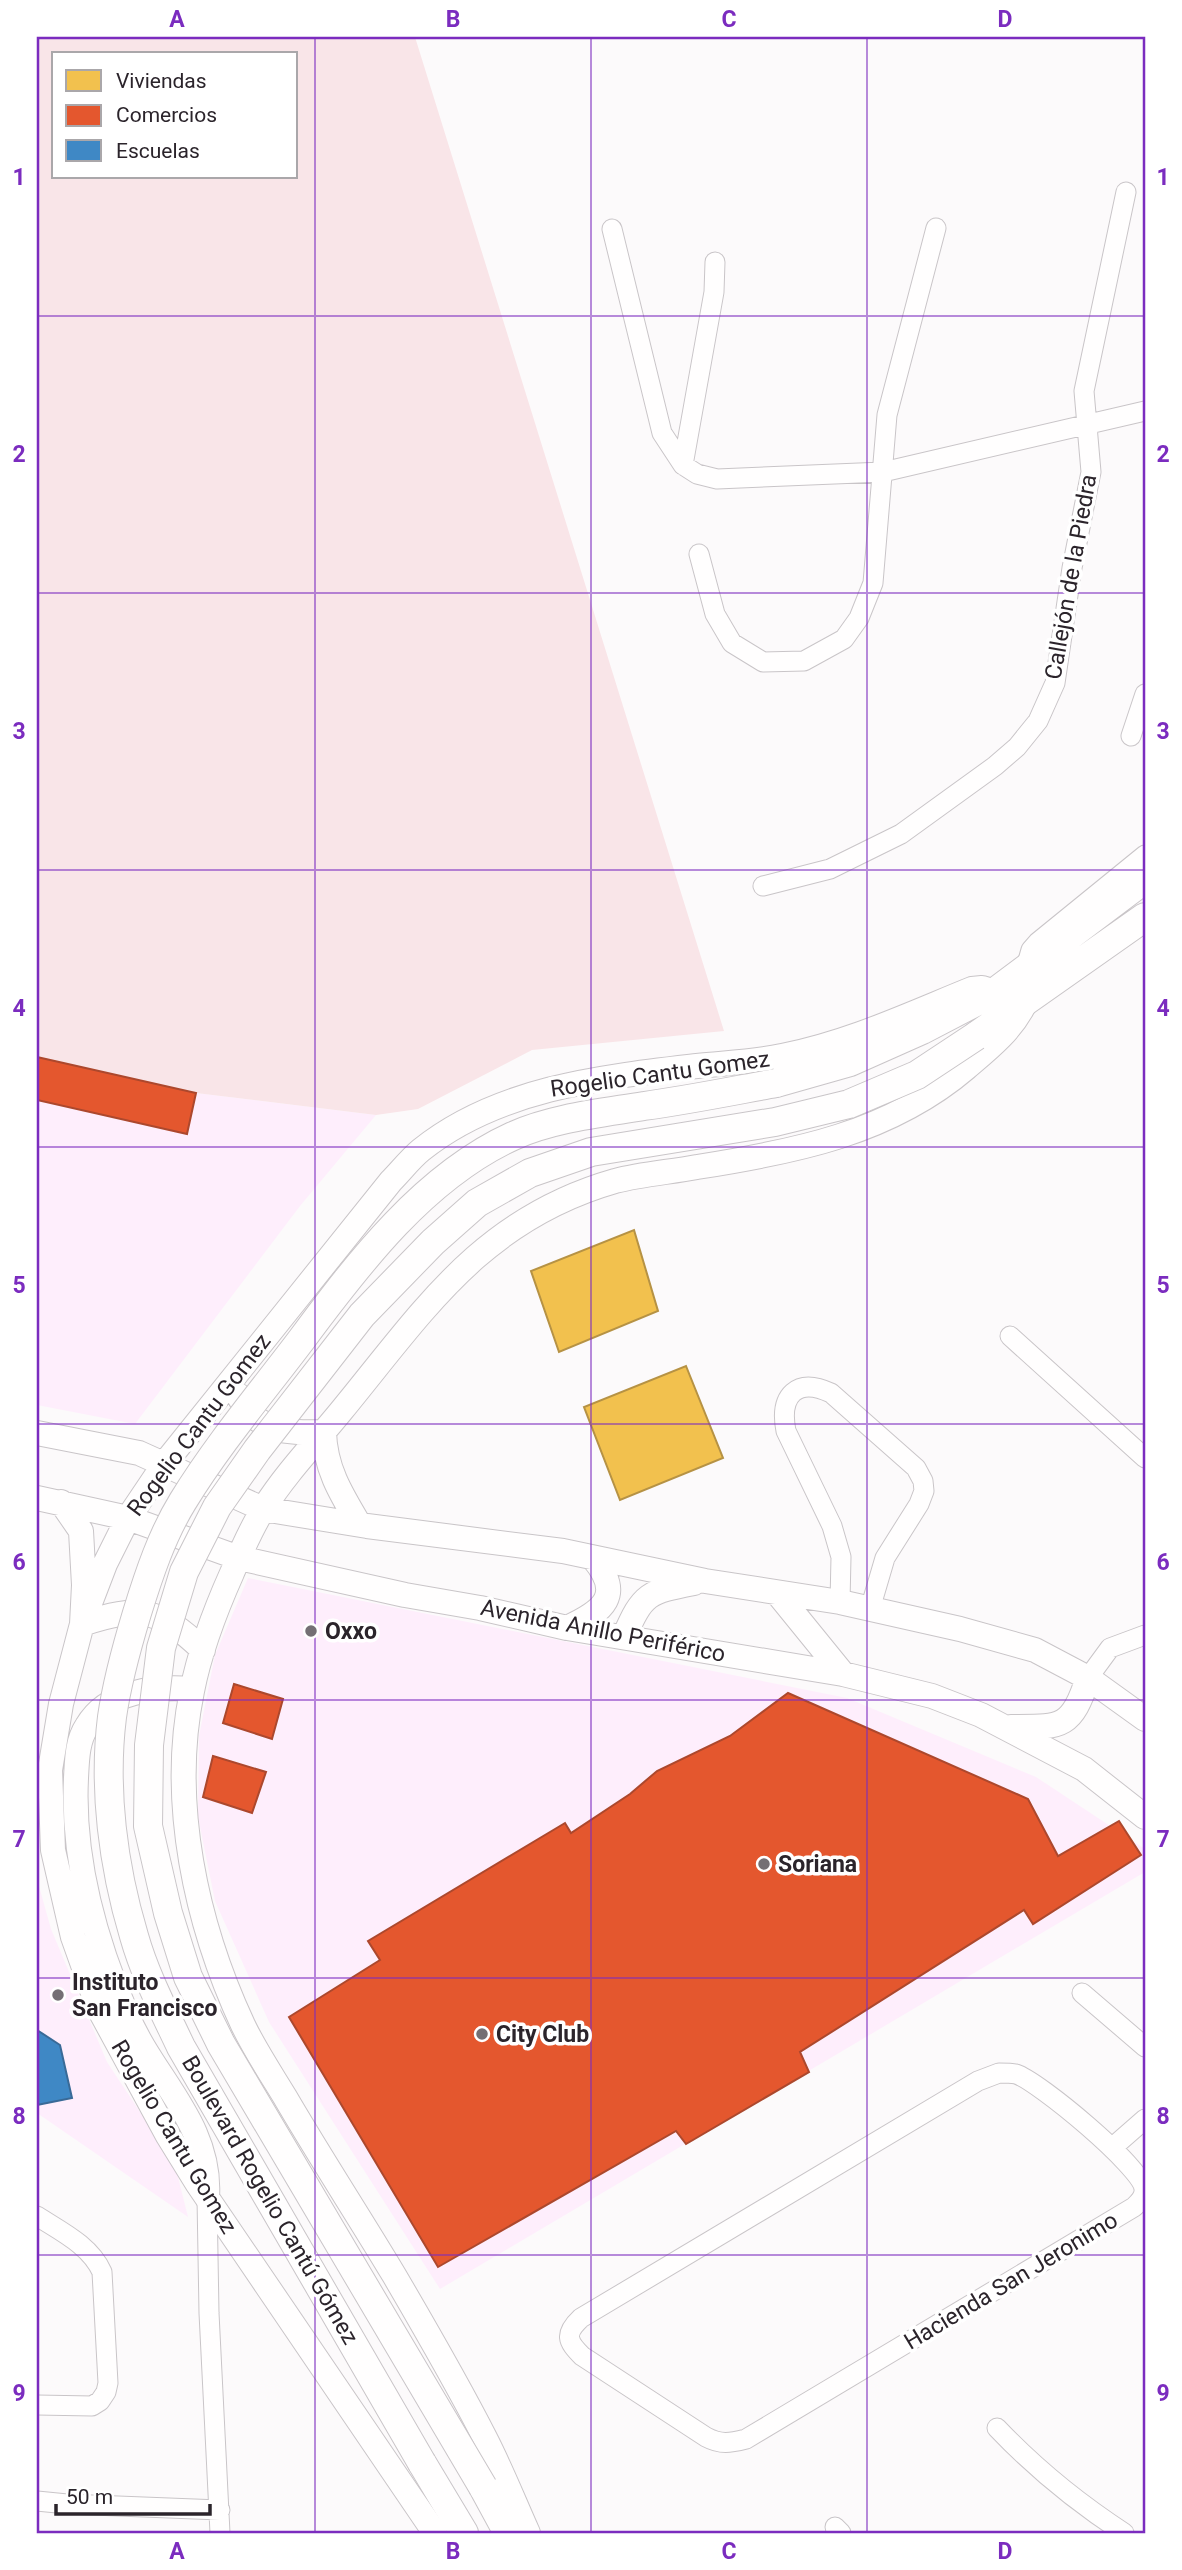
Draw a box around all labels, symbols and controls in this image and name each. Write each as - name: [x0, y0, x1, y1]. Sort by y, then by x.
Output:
- text: A: [169, 6, 185, 33]
- text: B: [446, 6, 460, 33]
- text: C: [721, 6, 737, 33]
- text: D: [998, 6, 1012, 33]
- legend: [52, 52, 298, 178]
- text: Viviendas: [116, 69, 207, 93]
- text: Comercios: [116, 103, 217, 127]
- text: Escuelas: [116, 139, 200, 163]
- text: 1: [12, 164, 26, 191]
- text: 1: [1156, 164, 1170, 191]
- text: 2: [12, 441, 26, 468]
- text: 2: [1156, 441, 1170, 468]
- street label: Callejón de la Piedra: [1040, 472, 1102, 682]
- text: 3: [12, 718, 26, 745]
- text: 3: [1156, 718, 1170, 745]
- text: 4: [12, 995, 26, 1022]
- text: 4: [1156, 995, 1170, 1022]
- street label: Rogelio Cantu Gomez: [549, 1045, 771, 1103]
- text: 5: [12, 1272, 26, 1299]
- text: 5: [1156, 1272, 1170, 1299]
- street label: Rogelio Cantu Gomez: [122, 1329, 276, 1521]
- text: 6: [12, 1549, 26, 1576]
- text: 6: [1156, 1549, 1170, 1576]
- street label: Avenida Anillo Periférico: [478, 1594, 728, 1668]
- place label: Oxxo: [325, 1618, 377, 1645]
- marker: Oxxo: [303, 1623, 319, 1639]
- text: 7: [12, 1826, 26, 1853]
- text: 7: [1156, 1826, 1170, 1853]
- place label: Soriana: [778, 1851, 857, 1878]
- marker: Soriana: [756, 1856, 772, 1872]
- place label: Instituto San Francisco: [72, 1969, 218, 2022]
- marker: Instituto San Francisco: [50, 1987, 66, 2003]
- place label: City Club: [496, 2021, 589, 2048]
- marker: City Club: [474, 2026, 490, 2042]
- street label: Rogelio Cantu Gomez: [106, 2035, 242, 2239]
- street label: Boulevard Rogelio Cantú Gómez: [176, 2051, 364, 2349]
- text: 8: [12, 2103, 26, 2130]
- text: 8: [1156, 2103, 1170, 2130]
- street label: Hacienda San Jeronimo: [899, 2206, 1123, 2356]
- text: 9: [12, 2380, 26, 2407]
- text: 9: [1156, 2380, 1170, 2407]
- scale bar: [56, 2472, 210, 2516]
- text: 50 m: [66, 2485, 113, 2509]
- text: A: [169, 2538, 185, 2565]
- text: B: [446, 2538, 460, 2565]
- text: C: [721, 2538, 737, 2565]
- text: D: [998, 2538, 1012, 2565]

